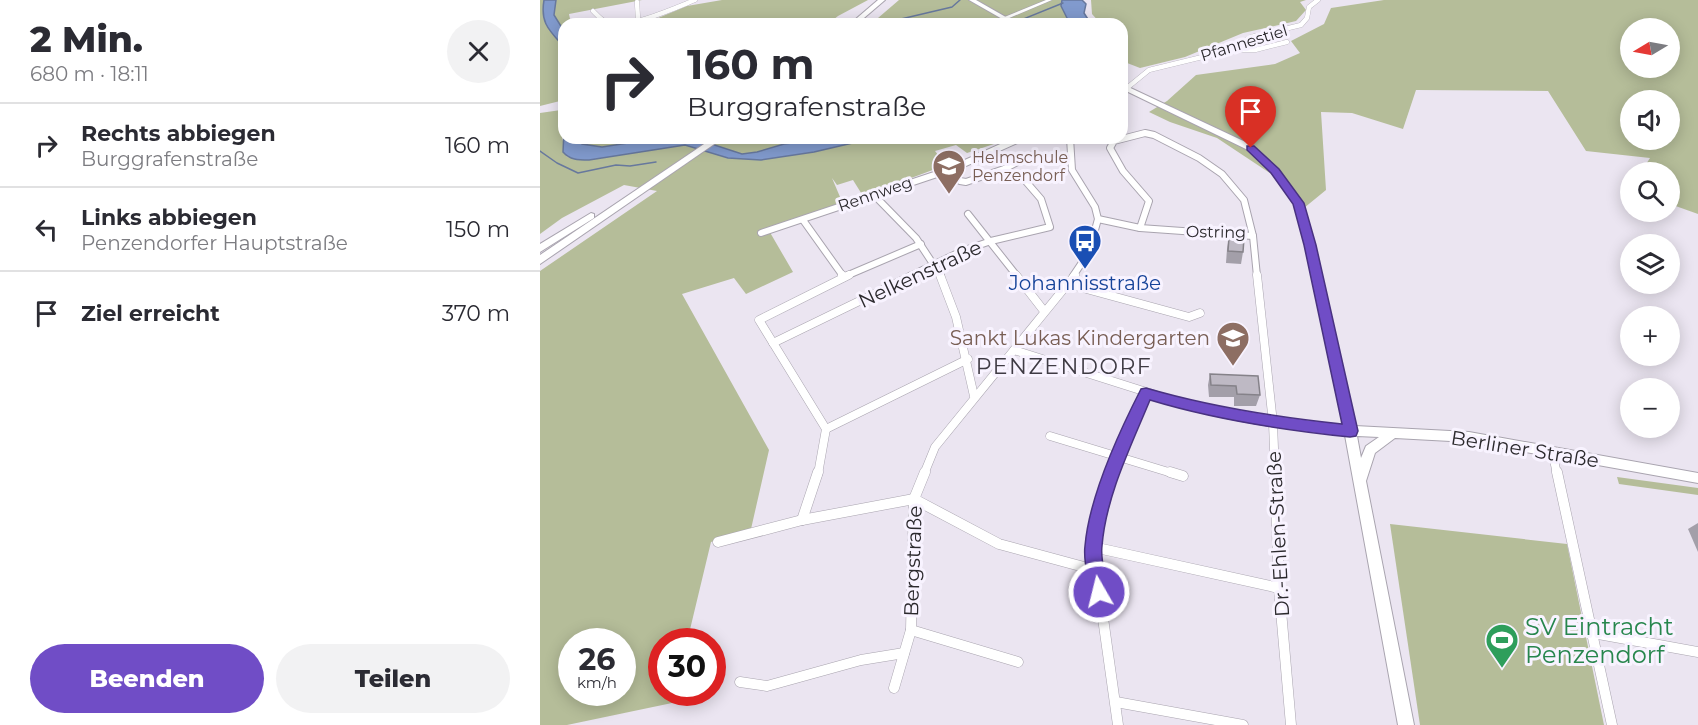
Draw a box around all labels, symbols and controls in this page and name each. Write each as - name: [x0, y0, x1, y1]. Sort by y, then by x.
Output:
- text: 2 Min.: [30, 17, 143, 61]
- north arrow: [1620, 18, 1680, 78]
- map controls: [1620, 18, 1680, 438]
- button: close: [447, 20, 510, 83]
- street label: Pfannestiel: [1198, 21, 1290, 65]
- text: 160 m: [687, 38, 815, 90]
- icon: right: [588, 42, 666, 120]
- text: 680 m · 18:11: [30, 62, 149, 86]
- pin: [1225, 86, 1276, 148]
- text: Burggrafenstraße: [687, 90, 926, 123]
- button: sound: [1620, 90, 1680, 150]
- icon: arrive: [1234, 95, 1267, 128]
- text: Rechts abbiegen: [81, 120, 276, 147]
- icon: right: [30, 129, 63, 162]
- text: 160 m: [445, 132, 510, 159]
- text: Burggrafenstraße: [81, 147, 258, 171]
- school or university icon: Helmschule Penzendorf: [931, 148, 967, 195]
- place label: Helmschule Penzendorf: [972, 148, 1068, 185]
- button: search: [1620, 162, 1680, 222]
- street label: Rennweg: [835, 172, 915, 216]
- text: Links abbiegen: [81, 204, 257, 231]
- icon: left: [30, 213, 63, 246]
- text: 150 m: [446, 216, 510, 243]
- street label: Ostring: [1186, 222, 1246, 242]
- bus stop icon: Johannisstraße: [1067, 223, 1103, 270]
- text: Penzendorfer Hauptstraße: [81, 231, 348, 255]
- button: layers: [1620, 234, 1680, 294]
- street label: Nelkenstraße: [855, 235, 985, 313]
- place label: Johannisstraße: [1008, 271, 1161, 295]
- icon: arrive: [30, 297, 63, 330]
- text: Ziel erreicht: [81, 300, 220, 327]
- text: 370 m: [442, 300, 510, 327]
- button: +: [1620, 306, 1680, 366]
- school or university icon: Sankt Lukas Kindergarten: [1215, 320, 1251, 367]
- place label: Sankt Lukas Kindergarten: [950, 326, 1210, 350]
- district label: PENZENDORF: [976, 353, 1152, 380]
- button: −: [1620, 378, 1680, 438]
- street label: Berliner Straße: [1449, 425, 1601, 473]
- street label: Dr.-Ehlen-Straße: [1262, 450, 1294, 618]
- street label: Bergstraße: [899, 505, 927, 617]
- position arrow: [1067, 560, 1131, 624]
- place label: SV Eintracht Penzendorf: [1525, 612, 1674, 669]
- sports icon: SV Eintracht Penzendorf: [1484, 622, 1520, 669]
- speed limit sign: 30: [648, 628, 726, 706]
- text: 26: [579, 641, 615, 678]
- button: Beenden: [30, 644, 264, 713]
- button: Teilen: [276, 644, 510, 713]
- text: km/h: [577, 673, 617, 692]

